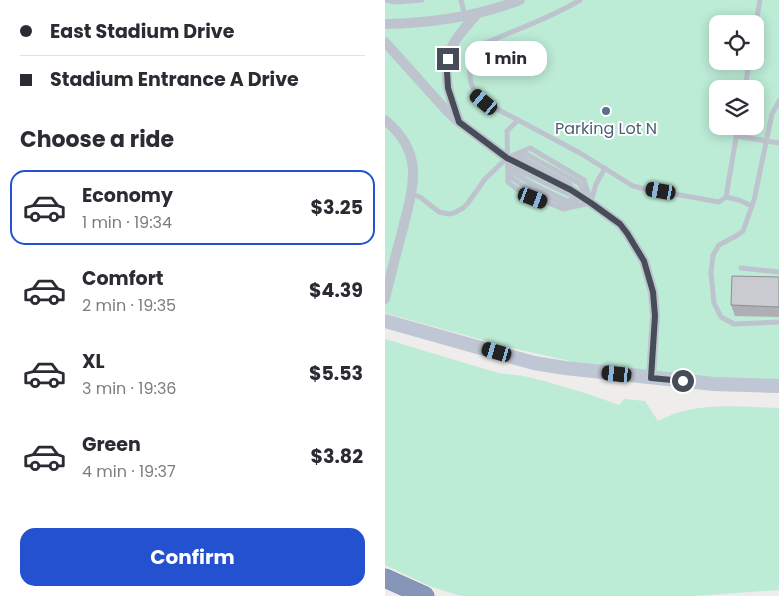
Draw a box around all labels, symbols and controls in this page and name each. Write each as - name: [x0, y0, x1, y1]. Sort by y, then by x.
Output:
- map controls: [709, 15, 764, 135]
- button: locate: [709, 15, 764, 70]
- text: East Stadium Drive: [50, 18, 234, 45]
- callout: 1 min: [465, 42, 548, 76]
- text: 1 min: [485, 47, 527, 70]
- route end: [437, 48, 459, 70]
- text: Stadium Entrance A Drive: [50, 66, 299, 93]
- button: layers: [709, 80, 764, 135]
- car: [467, 87, 500, 117]
- marker: Parking Lot N: [600, 105, 612, 117]
- place label: Parking Lot N: [555, 117, 657, 140]
- text: Choose a ride: [20, 124, 174, 155]
- car: [644, 181, 677, 201]
- text: Economy: [82, 182, 173, 209]
- icon: car: [22, 185, 67, 230]
- car: [516, 186, 549, 210]
- text: $3.25: [310, 194, 363, 221]
- text: 1 min · 19:34: [82, 211, 172, 234]
- text: Comfort: [82, 265, 164, 292]
- icon: car: [22, 268, 67, 313]
- text: $4.39: [309, 277, 363, 304]
- text: 2 min · 19:35: [82, 294, 176, 317]
- car: [480, 341, 513, 363]
- text: XL: [82, 348, 105, 375]
- icon: car: [22, 351, 67, 396]
- text: $5.53: [309, 360, 363, 387]
- car: [601, 365, 632, 383]
- route start: [672, 370, 694, 392]
- text: 3 min · 19:36: [82, 377, 176, 400]
- text: Green: [82, 431, 141, 458]
- icon: car: [22, 434, 67, 479]
- text: $3.82: [310, 443, 363, 470]
- text: 4 min · 19:37: [82, 460, 176, 483]
- button: Confirm: [20, 528, 365, 586]

